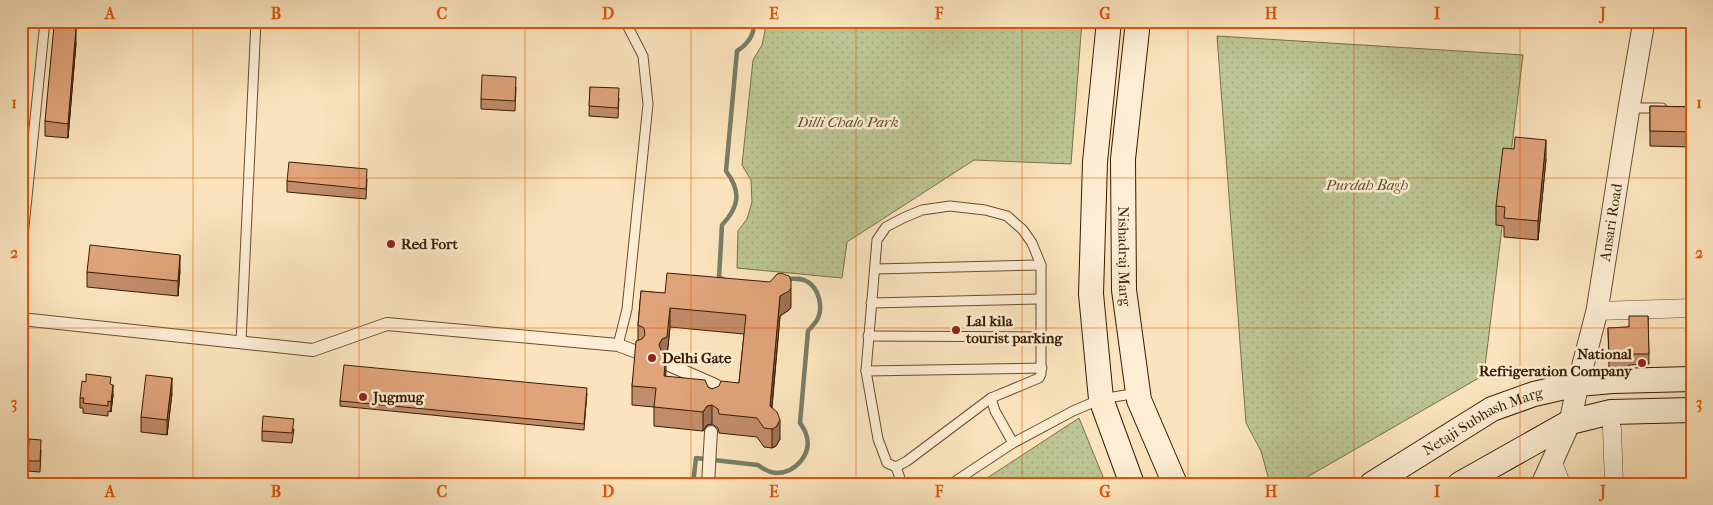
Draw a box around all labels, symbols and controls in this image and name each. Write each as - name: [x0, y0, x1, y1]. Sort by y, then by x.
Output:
- text: A: [104, 4, 116, 23]
- text: B: [271, 4, 281, 23]
- text: C: [437, 4, 448, 23]
- text: D: [602, 4, 614, 23]
- text: E: [769, 4, 779, 23]
- text: F: [934, 4, 944, 23]
- text: G: [1099, 4, 1111, 23]
- text: H: [1265, 4, 1278, 23]
- text: I: [1434, 4, 1441, 23]
- text: J: [1598, 4, 1606, 24]
- text: 1: [11, 93, 17, 112]
- text: 1: [1696, 93, 1702, 112]
- park label: Dilli Chalo Park: [796, 113, 899, 131]
- park label: Purdah Bagh: [1325, 176, 1408, 194]
- street label: Ansari Road: [1596, 181, 1626, 263]
- street label: Nishadraj Marg: [1114, 206, 1135, 308]
- place label: Red Fort: [401, 235, 458, 253]
- marker: Red Fort: [385, 238, 397, 250]
- text: 2: [10, 243, 18, 262]
- text: 2: [1695, 243, 1703, 262]
- place label: Lal kila tourist parking: [965, 312, 1063, 347]
- marker: Lal kila tourist parking: [950, 324, 962, 336]
- place label: National Refrigeration Company: [1479, 345, 1633, 380]
- place label: Delhi Gate: [662, 349, 732, 367]
- marker: Delhi Gate: [646, 352, 658, 364]
- marker: National Refrigeration Company: [1636, 357, 1648, 369]
- street label: Netaji Subhash Marg: [1419, 383, 1545, 459]
- place label: Jugmug: [371, 388, 425, 406]
- marker: Jugmug: [357, 391, 369, 403]
- text: 3: [11, 393, 17, 413]
- text: 3: [1696, 393, 1702, 413]
- text: A: [104, 482, 116, 501]
- text: B: [271, 482, 281, 501]
- text: C: [437, 482, 448, 501]
- text: D: [602, 482, 614, 501]
- text: E: [769, 482, 779, 501]
- text: F: [934, 482, 944, 501]
- text: G: [1099, 482, 1111, 501]
- text: H: [1265, 482, 1278, 501]
- text: I: [1434, 482, 1441, 501]
- text: J: [1598, 482, 1606, 502]

